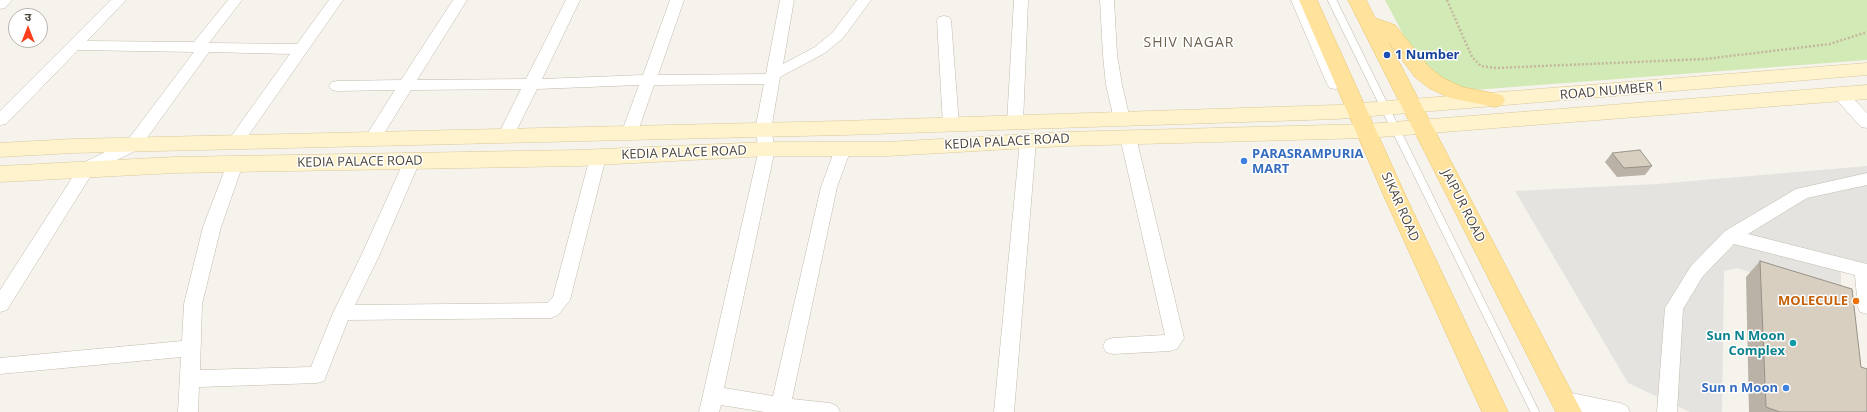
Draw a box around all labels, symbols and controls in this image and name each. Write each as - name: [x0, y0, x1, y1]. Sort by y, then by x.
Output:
- north arrow: [8, 8, 48, 48]
- text: उ: [25, 9, 31, 24]
- district label: SHIV NAGAR: [1144, 35, 1234, 51]
- place label: 1 Number: [1395, 47, 1459, 63]
- marker: 1 Number: [1382, 50, 1392, 60]
- street label: ROAD NUMBER 1: [1559, 79, 1665, 103]
- street label: KEDIA PALACE ROAD: [944, 131, 1070, 153]
- street label: KEDIA PALACE ROAD: [621, 143, 747, 163]
- place label: PARASRAMPURIA MART: [1252, 146, 1363, 177]
- street label: KEDIA PALACE ROAD: [297, 153, 423, 171]
- marker: PARASRAMPURIA MART: [1239, 156, 1249, 166]
- street label: JAIPUR ROAD: [1438, 167, 1488, 245]
- street label: SIKAR ROAD: [1378, 170, 1422, 244]
- place label: MOLECULE: [1778, 293, 1848, 309]
- marker: MOLECULE: [1851, 296, 1861, 306]
- place label: Sun N Moon Complex: [1707, 328, 1785, 359]
- marker: Sun N Moon Complex: [1788, 338, 1798, 348]
- place label: Sun n Moon: [1702, 380, 1778, 396]
- marker: Sun n Moon: [1781, 383, 1791, 393]

